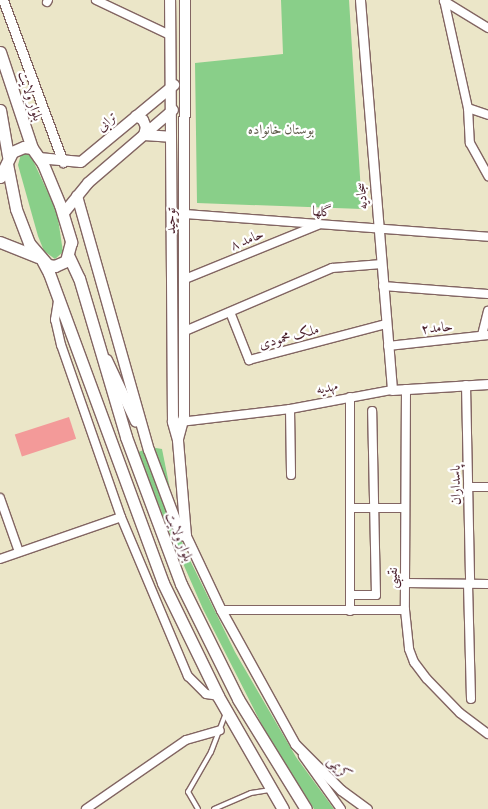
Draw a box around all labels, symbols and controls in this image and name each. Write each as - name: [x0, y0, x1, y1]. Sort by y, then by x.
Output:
- street label: بلوار ولایت: [14, 69, 46, 123]
- street label: ترابی: [93, 109, 121, 135]
- park label: بوستان خانواده: [248, 122, 314, 138]
- street label: سجادیه: [352, 182, 372, 210]
- street label: گلها: [312, 203, 332, 221]
- street label: توحید: [163, 208, 179, 234]
- street label: حامد ۸: [228, 226, 266, 254]
- street label: حامد۲: [420, 318, 454, 338]
- street label: ملک محمودی: [257, 321, 321, 353]
- street label: مهدیه: [315, 378, 339, 398]
- street label: پاسداران: [447, 465, 465, 505]
- street label: بلوار ولایت: [162, 510, 196, 564]
- street label: نقیبی: [385, 567, 401, 589]
- street label: کریمی: [323, 752, 355, 784]

